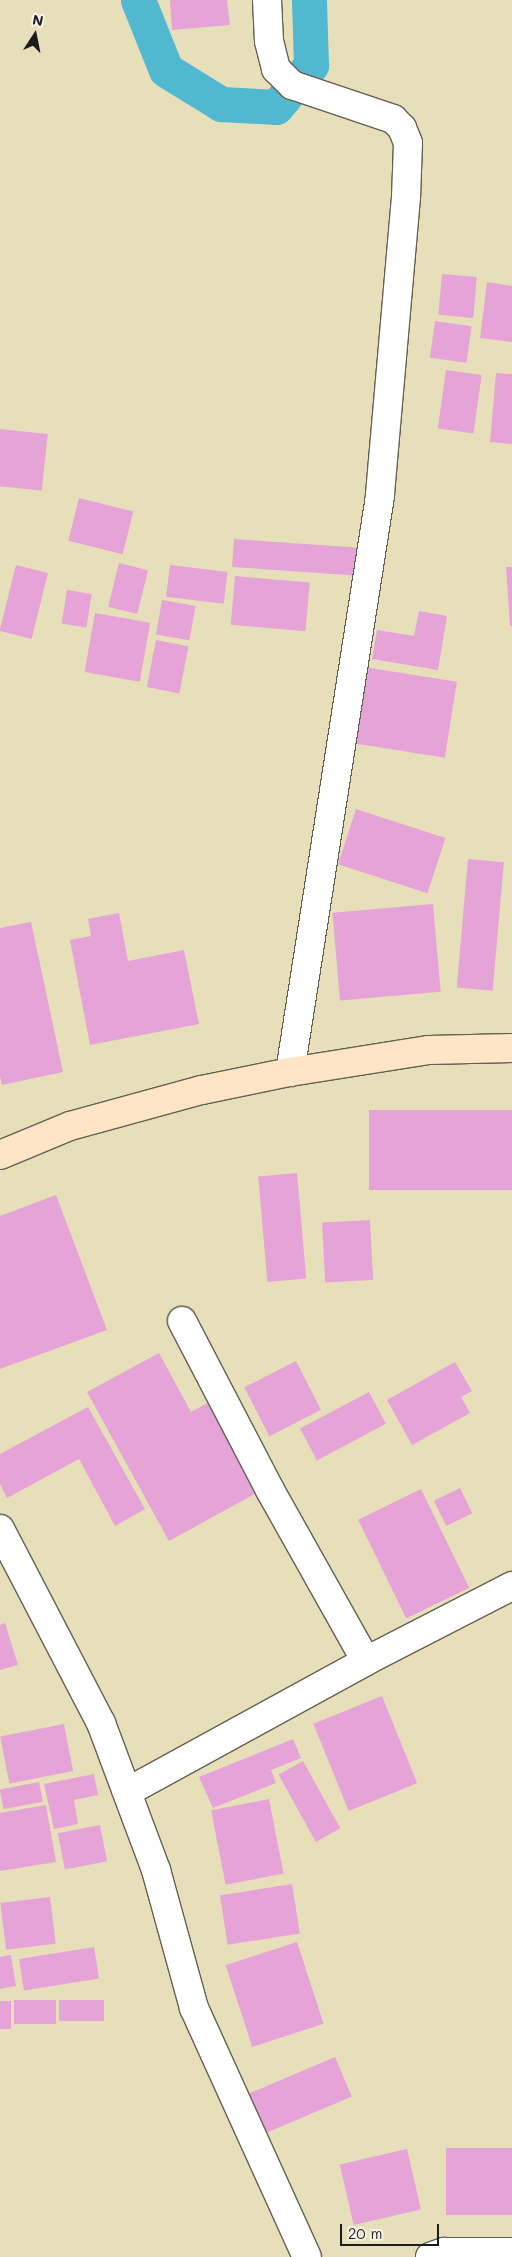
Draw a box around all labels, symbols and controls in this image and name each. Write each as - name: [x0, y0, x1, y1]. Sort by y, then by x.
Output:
- text: N: [31, 9, 45, 30]
- north arrow: [10, 10, 60, 60]
- scale bar: [342, 2214, 441, 2246]
- text: 20 m: [348, 2223, 382, 2243]

